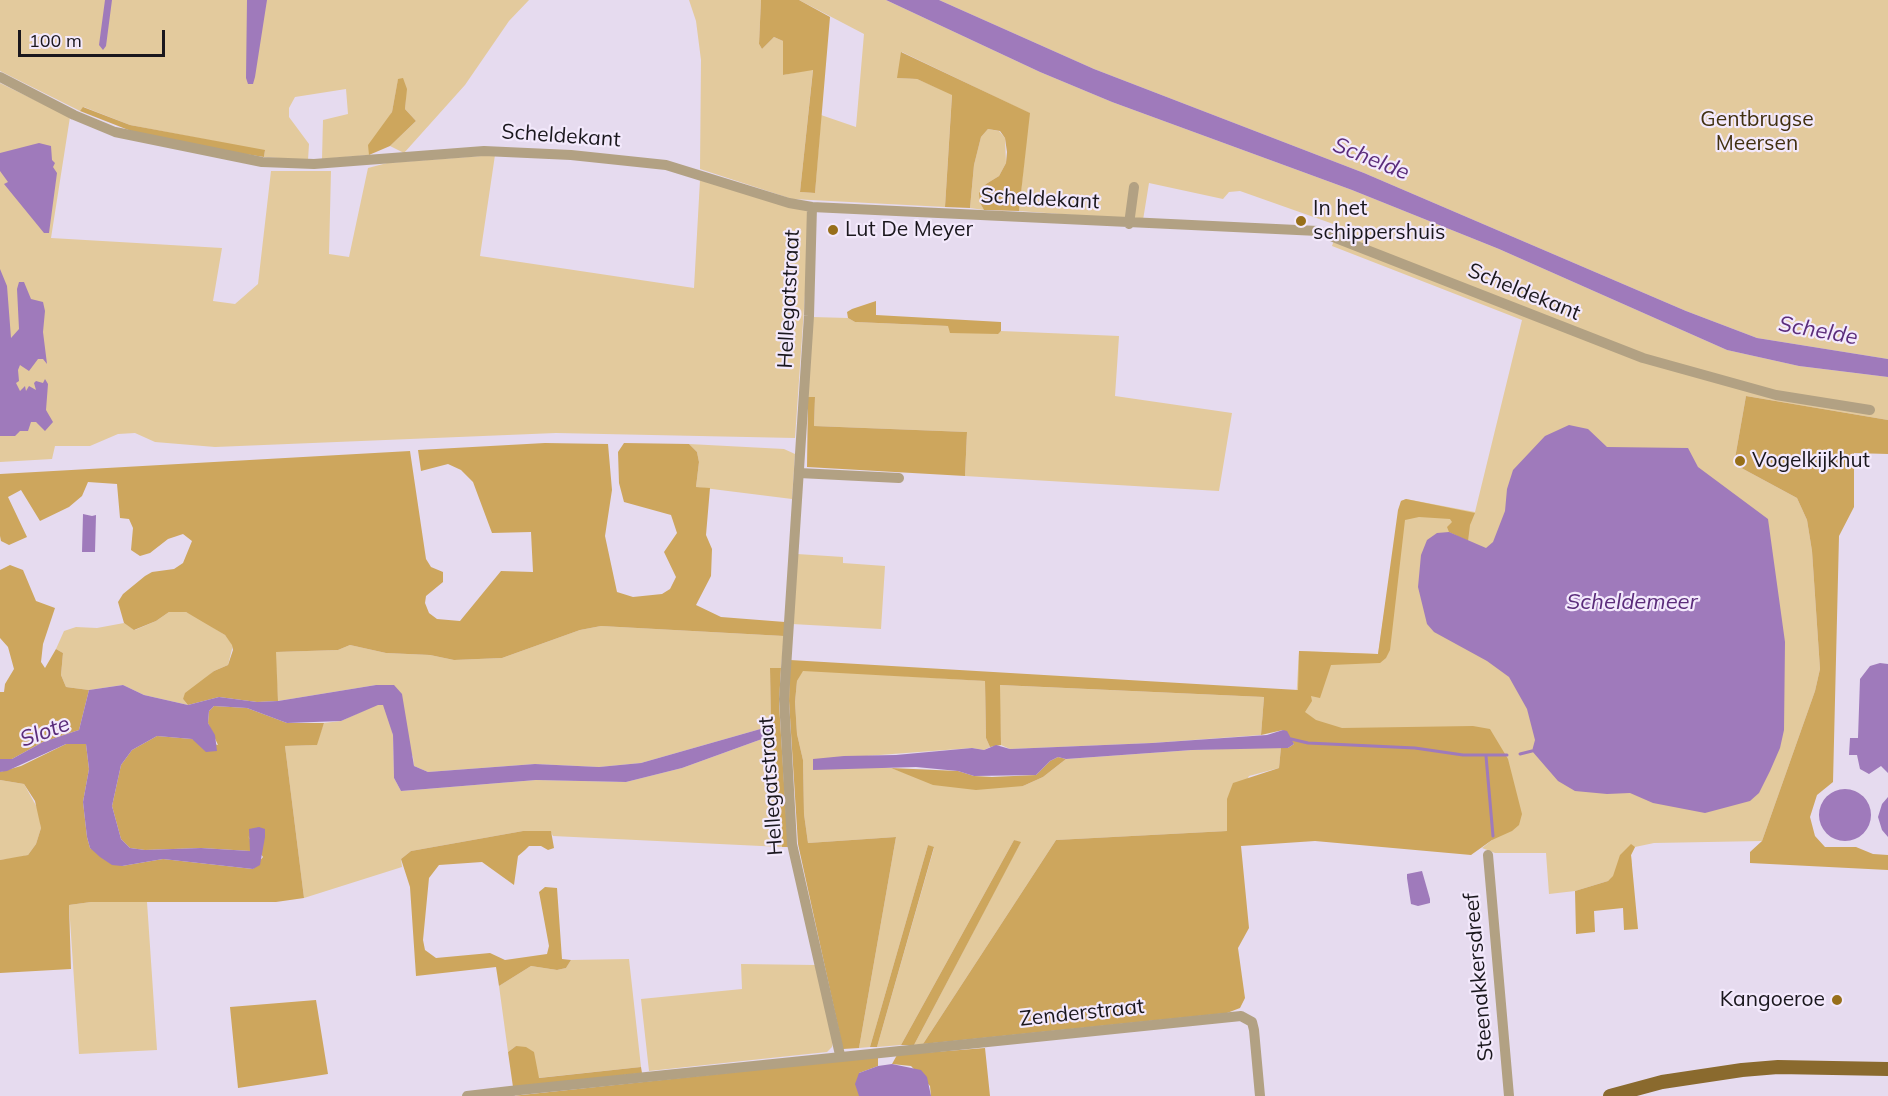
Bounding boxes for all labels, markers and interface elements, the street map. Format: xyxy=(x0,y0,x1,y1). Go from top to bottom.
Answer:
scale bar xyxy=(21,18,168,56)
text: 100 m xyxy=(29,29,82,52)
park label: Gentbrugse Meersen xyxy=(1700,107,1814,157)
street label: Scheldekant xyxy=(501,119,621,153)
water label: Schelde xyxy=(1329,132,1413,186)
street label: Scheldekant xyxy=(980,183,1100,215)
place label: In het schippershuis xyxy=(1313,196,1446,246)
marker: In het schippershuis xyxy=(1294,214,1308,228)
place label: Lut De Meyer xyxy=(845,217,973,243)
marker: Lut De Meyer xyxy=(826,223,840,237)
street label: Hellegatstraat xyxy=(773,229,805,369)
street label: Scheldekant xyxy=(1464,258,1584,326)
water label: Schelde xyxy=(1776,311,1860,351)
place label: Vogelkijkhut xyxy=(1752,448,1870,474)
marker: Vogelkijkhut xyxy=(1733,454,1747,468)
water label: Scheldemeer xyxy=(1566,589,1698,615)
water label: Slote xyxy=(17,711,73,753)
street label: Hellegatstraat xyxy=(754,716,788,856)
street label: Steenakkersdreef xyxy=(1459,892,1499,1062)
place label: Kangoeroe xyxy=(1720,987,1825,1013)
marker: Kangoeroe xyxy=(1830,993,1844,1007)
street label: Zenderstraat xyxy=(1018,994,1146,1032)

